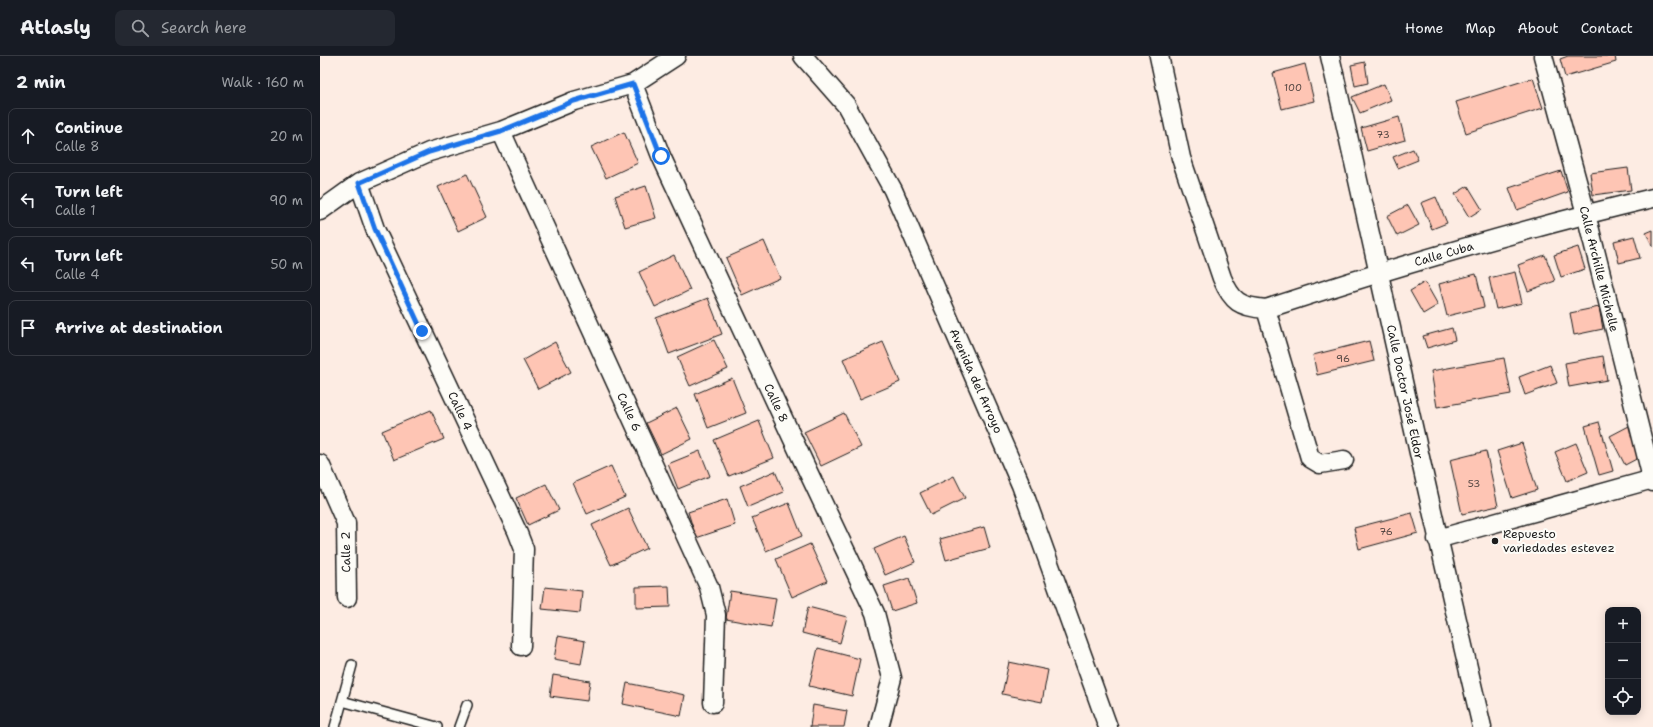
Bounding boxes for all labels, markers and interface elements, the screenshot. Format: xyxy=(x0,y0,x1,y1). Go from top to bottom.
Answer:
search box xyxy=(115,10,395,46)
text: Atlasly xyxy=(20,15,91,40)
icon: search xyxy=(129,17,151,39)
text: Search here xyxy=(161,18,247,38)
text: Home xyxy=(1405,19,1444,37)
text: Map xyxy=(1466,19,1496,37)
text: About xyxy=(1518,19,1559,37)
text: Contact xyxy=(1581,19,1633,37)
text: 2 min xyxy=(16,71,66,93)
text: Walk · 160 m xyxy=(222,74,304,91)
house number: 100 xyxy=(1284,81,1302,94)
text: Continue xyxy=(55,118,123,138)
icon: ahead xyxy=(17,125,39,147)
text: 20 m xyxy=(270,128,303,145)
house number: 73 xyxy=(1376,128,1390,141)
text: Calle 8 xyxy=(55,138,99,155)
route start xyxy=(652,147,670,165)
text: Turn left xyxy=(55,182,123,202)
icon: left xyxy=(17,189,39,211)
text: 90 m xyxy=(269,192,303,209)
text: Calle 1 xyxy=(55,202,96,219)
street label: Calle Archille Michelle xyxy=(1576,204,1622,334)
street label: Calle Cuba xyxy=(1412,238,1476,270)
text: Turn left xyxy=(55,246,123,266)
icon: left xyxy=(17,253,39,275)
text: 50 m xyxy=(270,256,303,273)
text: Calle 4 xyxy=(55,266,99,283)
icon: arrive xyxy=(17,317,39,339)
text: Arrive at destination xyxy=(55,318,223,338)
route end xyxy=(413,322,431,340)
street label: Calle Doctor José Eldor xyxy=(1383,323,1427,461)
street label: Avenida del Arroyo xyxy=(946,326,1006,436)
house number: 96 xyxy=(1336,352,1350,365)
street label: Calle 8 xyxy=(760,381,792,425)
street label: Calle 4 xyxy=(444,389,476,433)
street label: Calle 6 xyxy=(613,390,645,434)
house number: 53 xyxy=(1468,477,1480,490)
house number: 76 xyxy=(1379,525,1393,538)
place label: Repuesto variedades estevez xyxy=(1503,526,1615,556)
street label: Calle 2 xyxy=(338,531,354,573)
marker: Repuesto variedades estevez xyxy=(1490,536,1500,546)
map controls xyxy=(1605,607,1641,715)
button: + xyxy=(1605,607,1641,643)
button: − xyxy=(1605,643,1641,679)
button: locate xyxy=(1605,679,1641,715)

